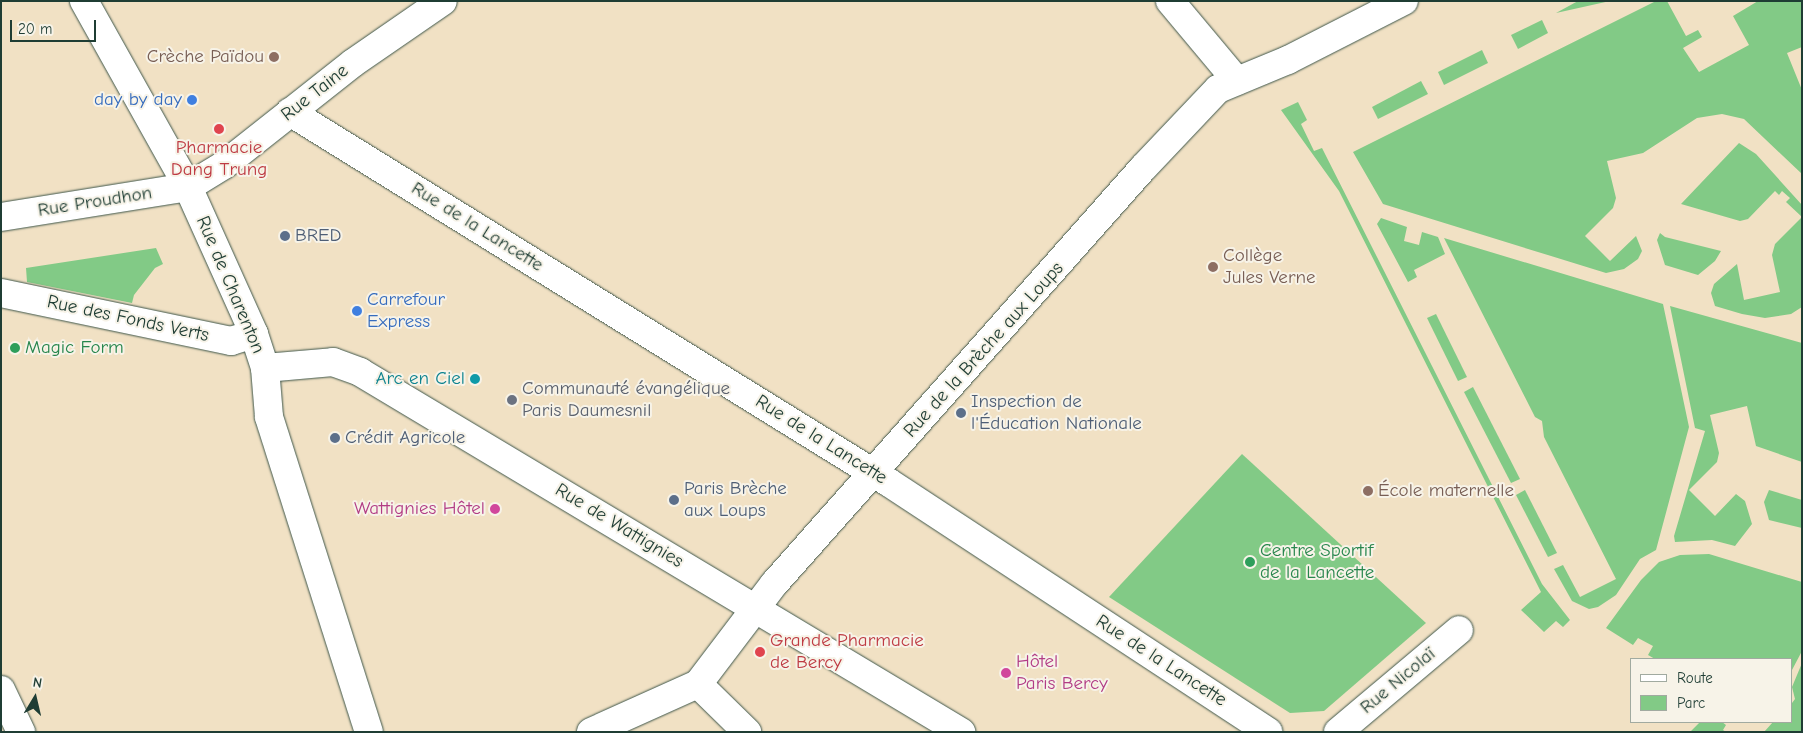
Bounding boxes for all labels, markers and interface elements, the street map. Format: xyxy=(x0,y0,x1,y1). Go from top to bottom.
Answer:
scale bar xyxy=(12,10,99,42)
text: 20 m xyxy=(18,20,52,38)
place label: Crèche Païdou xyxy=(147,46,264,68)
marker: Crèche Païdou xyxy=(268,51,280,63)
street label: Rue Taine xyxy=(277,60,353,126)
place label: day by day xyxy=(94,89,182,111)
marker: day by day xyxy=(186,94,198,106)
marker: Pharmacie Dang Trung xyxy=(213,123,225,135)
place label: Pharmacie Dang Trung xyxy=(171,137,267,181)
street label: Rue de la Lancette xyxy=(407,177,547,277)
street label: Rue Proudhon xyxy=(36,182,154,222)
street label: Rue de Charenton xyxy=(191,213,269,357)
place label: BRED xyxy=(295,225,342,247)
marker: BRED xyxy=(279,230,291,242)
place label: Collège Jules Verne xyxy=(1223,245,1315,289)
street label: Rue de la Brèche aux Loups xyxy=(899,258,1069,442)
marker: Collège Jules Verne xyxy=(1207,261,1219,273)
place label: Carrefour Express xyxy=(367,289,445,333)
street label: Rue des Fonds Verts xyxy=(45,291,211,347)
marker: Carrefour Express xyxy=(351,305,363,317)
place label: Magic Form xyxy=(25,337,124,359)
marker: Magic Form xyxy=(9,342,21,354)
place label: Arc en Ciel xyxy=(375,368,465,390)
marker: Arc en Ciel xyxy=(469,373,481,385)
place label: Communauté évangélique Paris Daumesnil xyxy=(522,378,730,422)
street label: Rue de la Lancette xyxy=(751,390,891,490)
place label: Inspection de l'Éducation Nationale xyxy=(971,391,1142,435)
marker: Communauté évangélique Paris Daumesnil xyxy=(506,394,518,406)
marker: Inspection de l'Éducation Nationale xyxy=(955,407,967,419)
place label: Crédit Agricole xyxy=(345,427,465,449)
marker: Crédit Agricole xyxy=(329,432,341,444)
place label: Paris Brèche aux Loups xyxy=(684,478,787,522)
street label: Rue de Wattignies xyxy=(551,479,687,573)
place label: École maternelle xyxy=(1378,480,1514,502)
marker: École maternelle xyxy=(1362,485,1374,497)
marker: Paris Brèche aux Loups xyxy=(668,494,680,506)
place label: Wattignies Hôtel xyxy=(354,498,485,520)
marker: Wattignies Hôtel xyxy=(489,503,501,515)
place label: Centre Sportif de la Lancette xyxy=(1260,540,1374,584)
marker: Centre Sportif de la Lancette xyxy=(1244,556,1256,568)
street label: Rue de la Lancette xyxy=(1091,610,1231,712)
place label: Grande Pharmacie de Bercy xyxy=(770,630,924,674)
street label: Rue Nicolaï xyxy=(1356,643,1440,719)
marker: Grande Pharmacie de Bercy xyxy=(754,646,766,658)
place label: Hôtel Paris Bercy xyxy=(1016,651,1108,695)
legend xyxy=(1630,658,1793,723)
marker: Hôtel Paris Bercy xyxy=(1000,667,1012,679)
text: Route xyxy=(1677,669,1713,687)
north arrow xyxy=(10,673,60,723)
text: N xyxy=(32,674,43,692)
text: Parc xyxy=(1677,694,1705,712)

